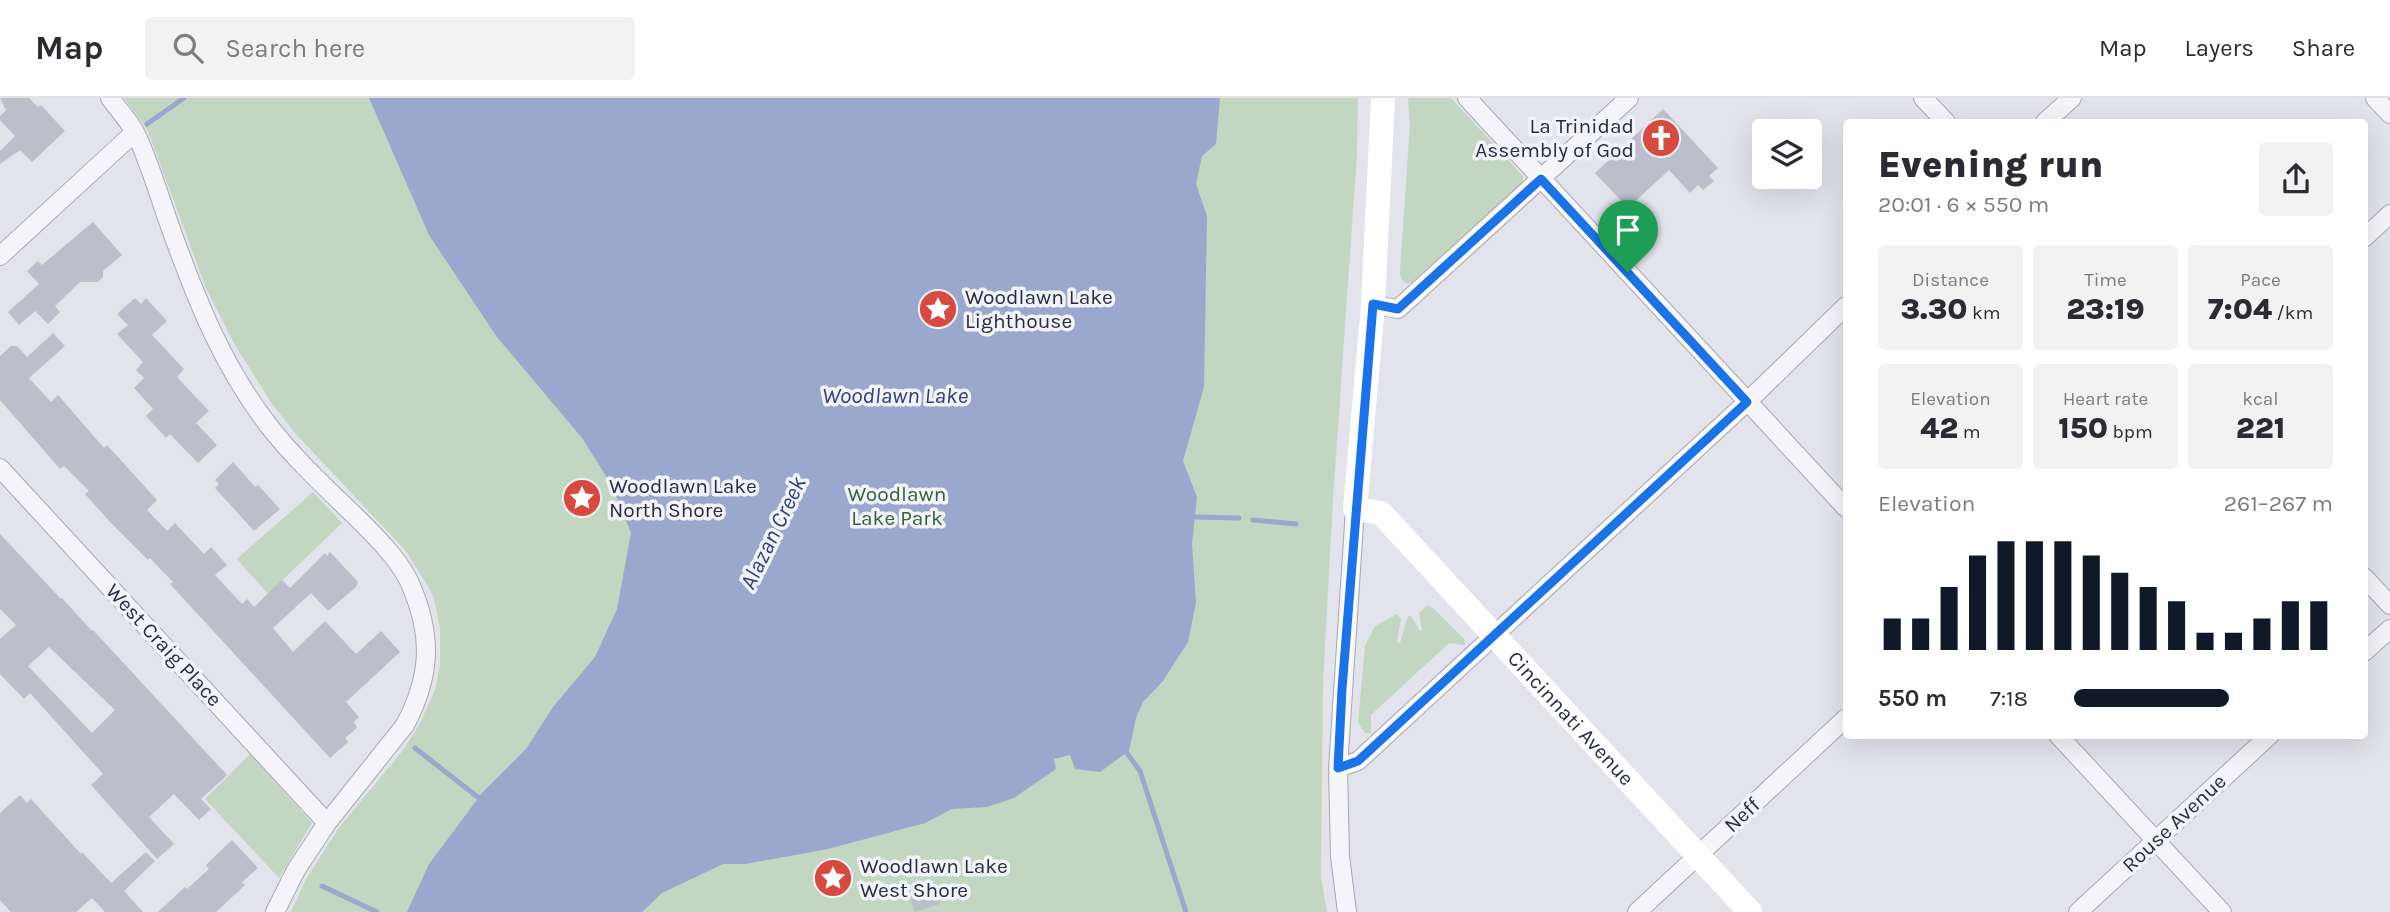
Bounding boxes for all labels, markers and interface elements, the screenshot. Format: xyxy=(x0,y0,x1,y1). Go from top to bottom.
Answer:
search box xyxy=(145,17,635,80)
text: Map xyxy=(35,29,103,67)
icon: search xyxy=(169,29,207,67)
text: Search here xyxy=(225,33,365,64)
text: Map xyxy=(2099,34,2147,62)
text: Layers xyxy=(2185,34,2254,62)
text: Share xyxy=(2292,34,2355,62)
place label: La Trinidad Assembly of God xyxy=(1475,114,1634,162)
church icon: La Trinidad Assembly of God xyxy=(1640,117,1682,159)
map controls xyxy=(1752,119,1822,189)
button: layers xyxy=(1752,119,1822,189)
text: Evening run xyxy=(1878,142,2103,187)
button: share xyxy=(2259,142,2333,216)
text: 20:01 · 6 × 550 m xyxy=(1878,191,2049,218)
pin xyxy=(1598,200,1658,272)
icon: arrive xyxy=(1609,211,1647,249)
text: Distance xyxy=(1912,269,1989,291)
text: Time xyxy=(2084,269,2127,291)
text: Pace xyxy=(2240,269,2281,291)
place label: Woodlawn Lake Lighthouse xyxy=(965,285,1113,333)
place icon: Woodlawn Lake Lighthouse xyxy=(917,288,959,330)
text: 3.30 xyxy=(1900,291,1968,327)
text: 23:19 xyxy=(2066,291,2145,327)
text: 7:04 xyxy=(2208,291,2272,327)
text: km xyxy=(1968,302,2001,324)
text: /km xyxy=(2272,302,2313,324)
water label: Woodlawn Lake xyxy=(822,382,968,409)
text: Elevation xyxy=(1910,388,1991,410)
text: Heart rate xyxy=(2063,388,2148,410)
text: kcal xyxy=(2242,388,2279,410)
text: 42 xyxy=(1920,410,1958,446)
text: 150 xyxy=(2058,410,2108,446)
text: 221 xyxy=(2236,410,2285,446)
text: m xyxy=(1958,421,1981,443)
text: bpm xyxy=(2108,421,2153,443)
water label: Alazan Creek xyxy=(734,472,812,594)
place label: Woodlawn Lake North Shore xyxy=(609,474,757,522)
place icon: Woodlawn Lake North Shore xyxy=(561,477,603,519)
park label: Woodlawn Lake Park xyxy=(848,482,946,530)
text: Elevation xyxy=(1878,490,1975,517)
text: 261–267 m xyxy=(2224,490,2333,517)
street label: West Craig Place xyxy=(101,579,227,711)
street label: Cincinnati Avenue xyxy=(1503,646,1639,790)
text: 550 m xyxy=(1878,685,1947,712)
text: 7:18 xyxy=(1990,685,2028,712)
street label: Rouse Avenue xyxy=(2117,769,2231,877)
street label: Neff xyxy=(1719,792,1765,837)
place label: Woodlawn Lake West Shore xyxy=(860,854,1008,902)
place icon: Woodlawn Lake West Shore xyxy=(812,857,854,899)

